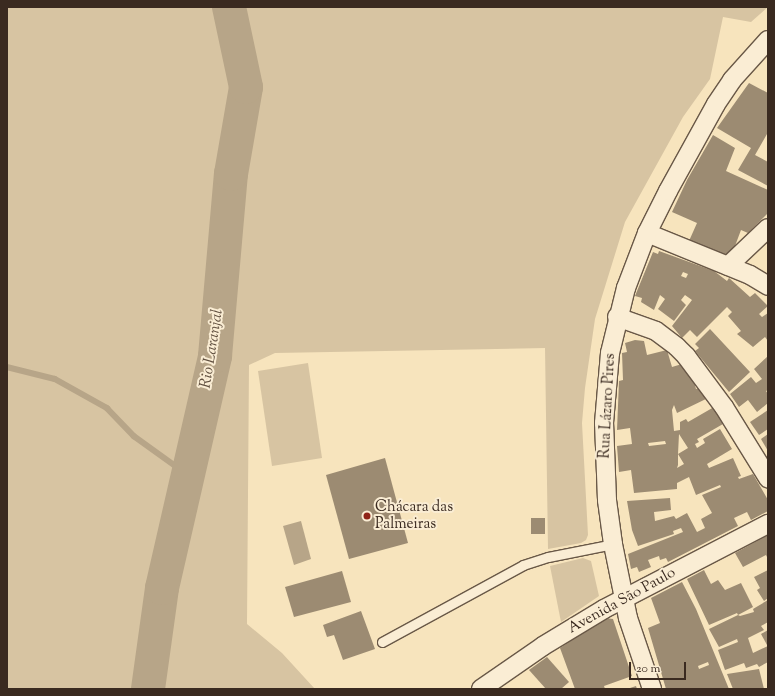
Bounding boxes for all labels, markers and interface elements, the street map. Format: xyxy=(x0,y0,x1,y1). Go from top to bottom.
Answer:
water label: Rio Laranjal xyxy=(197,308,229,390)
street label: Rua Lázaro Pires xyxy=(596,353,620,459)
place label: Chácara das Palmeiras xyxy=(375,498,453,533)
marker: Chácara das Palmeiras xyxy=(362,511,372,521)
street label: Avenida São Paulo xyxy=(565,564,679,638)
scale bar xyxy=(631,654,688,680)
text: 20 m xyxy=(636,660,660,678)

